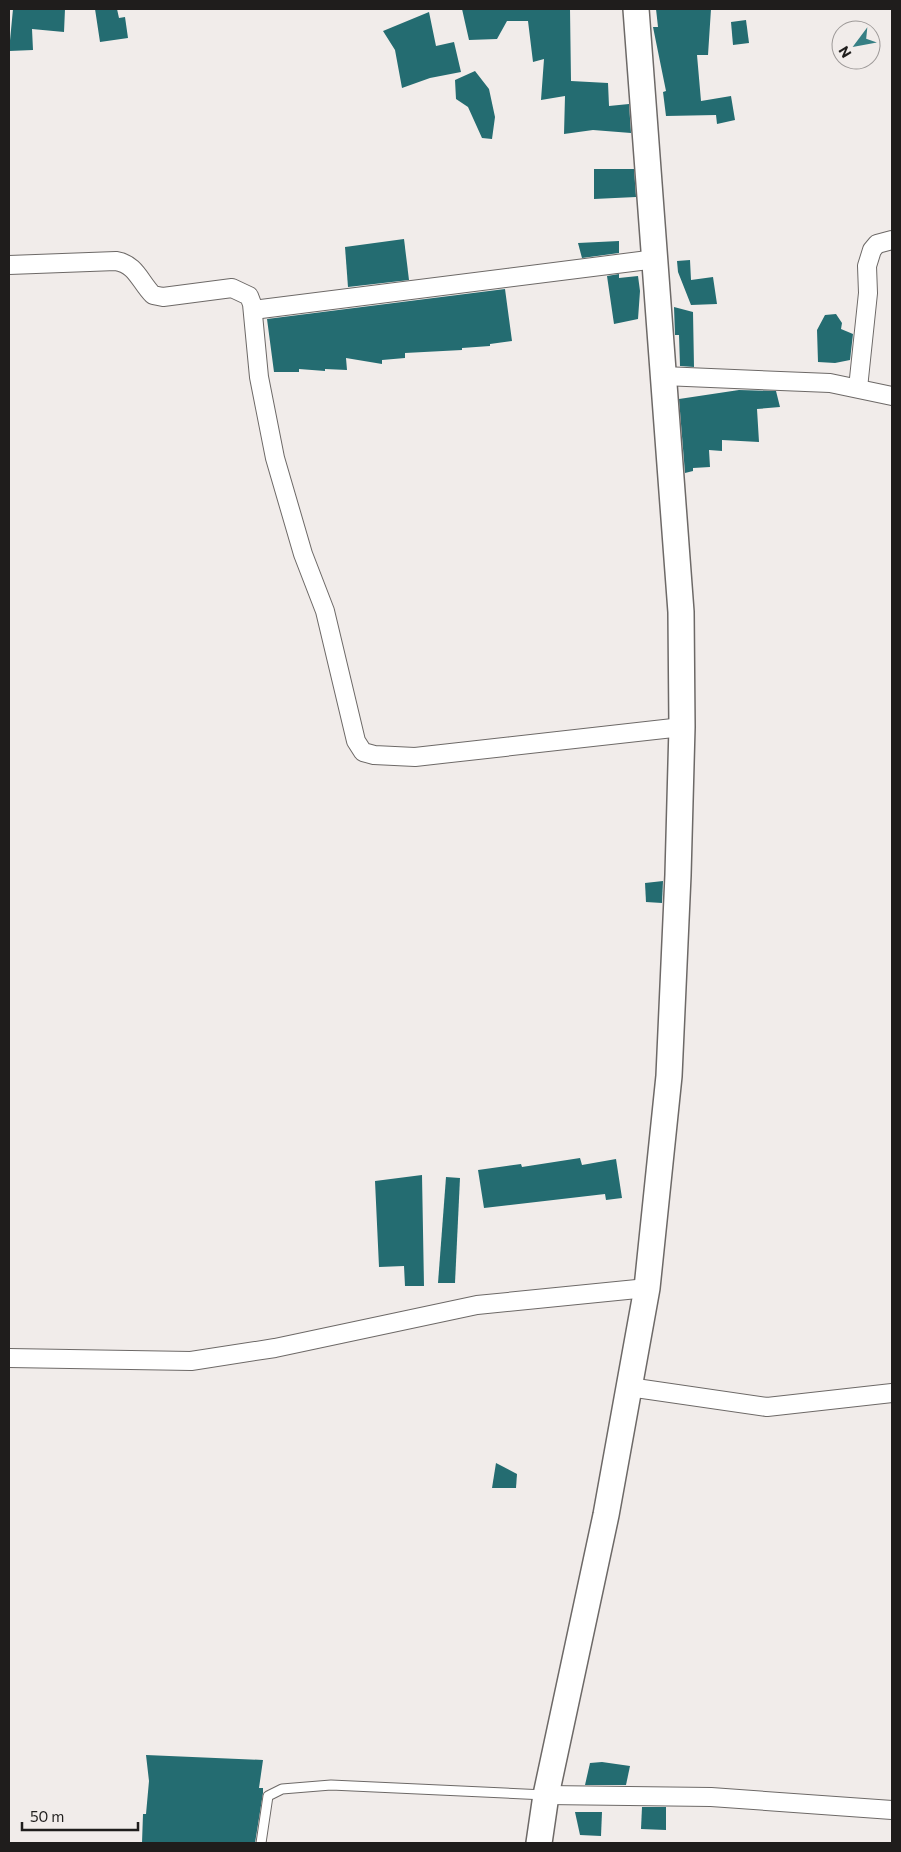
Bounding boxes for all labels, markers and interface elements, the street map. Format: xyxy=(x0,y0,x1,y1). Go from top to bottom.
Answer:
north arrow xyxy=(831,20,881,70)
text: N xyxy=(835,43,855,61)
scale bar xyxy=(22,1800,139,1832)
text: 50 m xyxy=(30,1807,64,1825)

